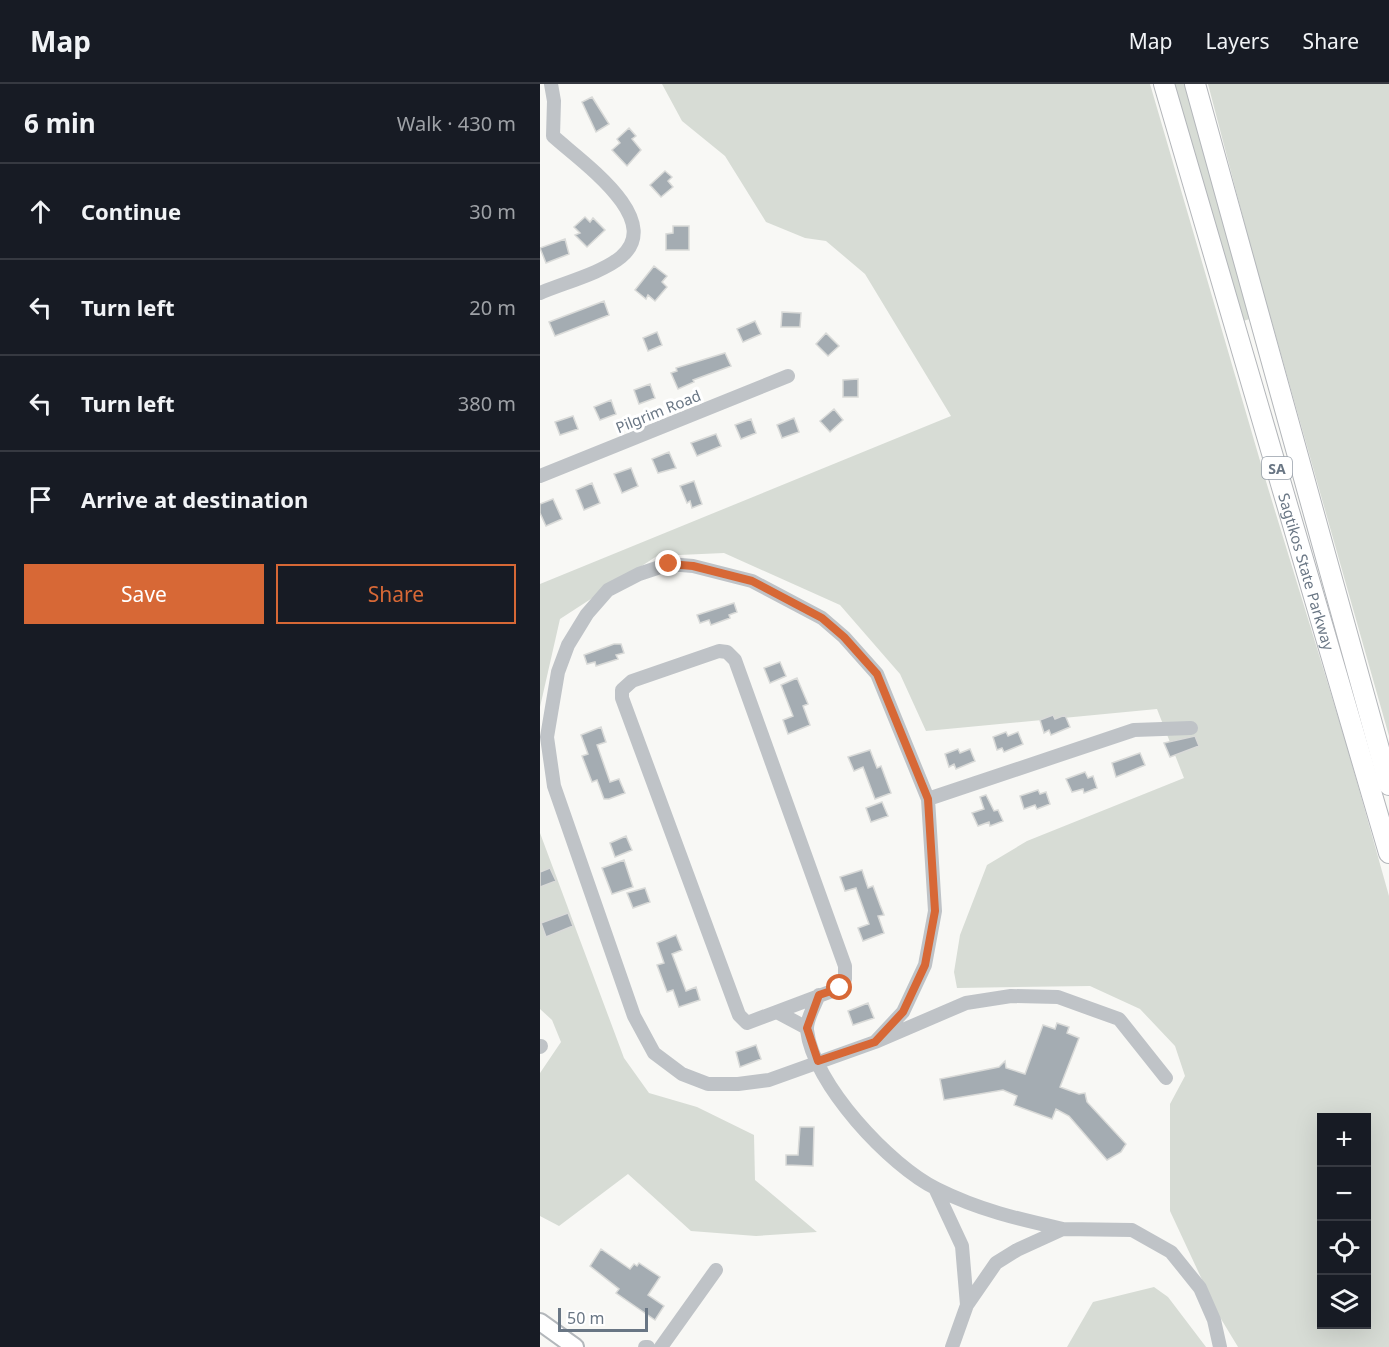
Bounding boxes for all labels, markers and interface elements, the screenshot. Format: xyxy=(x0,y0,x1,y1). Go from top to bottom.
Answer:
text: Map xyxy=(30,22,91,60)
text: Map xyxy=(1129,27,1173,55)
text: Layers xyxy=(1206,27,1270,55)
text: Share xyxy=(1303,27,1359,55)
text: 6 min xyxy=(24,105,96,141)
text: Walk · 430 m xyxy=(397,110,516,137)
icon: ahead xyxy=(24,195,57,228)
text: Continue xyxy=(81,196,181,226)
text: 30 m xyxy=(469,198,516,225)
icon: left xyxy=(24,291,57,324)
text: Turn left xyxy=(81,292,175,322)
text: 20 m xyxy=(469,294,516,321)
street label: Pilgrim Road xyxy=(612,385,704,437)
icon: left xyxy=(24,387,57,420)
text: Turn left xyxy=(81,388,175,418)
text: 380 m xyxy=(458,390,516,417)
road number: SA xyxy=(1262,457,1292,479)
icon: arrive xyxy=(24,483,57,516)
text: Arrive at destination xyxy=(81,484,308,514)
street label: Sagtikos State Parkway xyxy=(1274,491,1339,653)
route end xyxy=(655,550,681,576)
button: Save xyxy=(24,564,264,624)
button: Share xyxy=(276,564,516,624)
route start xyxy=(826,974,852,1000)
map controls xyxy=(1317,1113,1371,1329)
button: + xyxy=(1317,1113,1371,1167)
button: − xyxy=(1317,1167,1371,1221)
button: locate xyxy=(1317,1221,1371,1275)
button: layers xyxy=(1317,1275,1371,1329)
scale bar xyxy=(558,1305,648,1332)
text: 50 m xyxy=(567,1307,604,1329)

